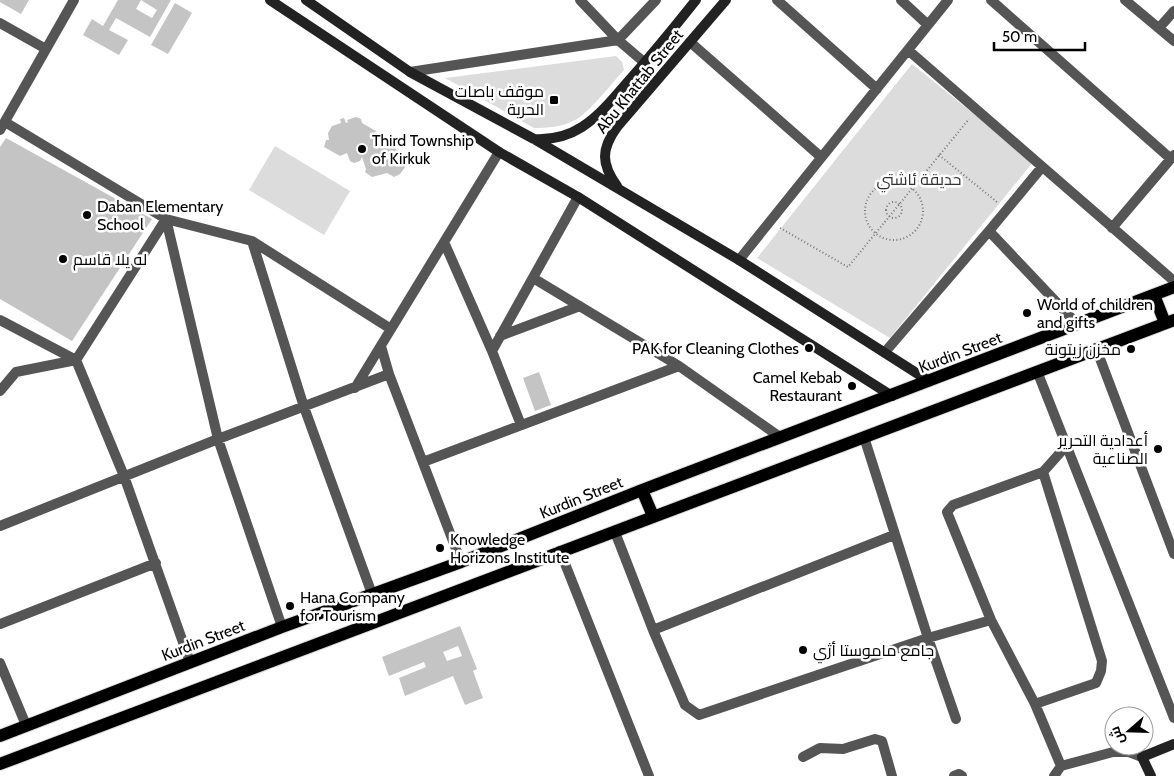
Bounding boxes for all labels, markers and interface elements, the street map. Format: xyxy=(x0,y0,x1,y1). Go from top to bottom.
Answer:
scale bar xyxy=(994,20,1085,52)
street label: Abu Khattab Street xyxy=(592,25,687,137)
text: 50 m xyxy=(1002,28,1037,46)
place label: موقف باصات الحریة xyxy=(455,82,544,119)
marker: موقف باصات الحریة xyxy=(548,94,560,106)
place label: Third Township of Kirkuk xyxy=(372,131,474,168)
marker: Third Township of Kirkuk xyxy=(356,143,368,155)
park label: حديقة ئاشتي xyxy=(877,170,961,193)
place label: Daban Elementary School xyxy=(97,197,223,234)
marker: Daban Elementary School xyxy=(81,209,93,221)
place label: له يلا قاسم xyxy=(73,250,147,271)
marker: له يلا قاسم xyxy=(57,253,69,265)
place label: World of children and gifts xyxy=(1037,295,1153,332)
marker: World of children and gifts xyxy=(1021,307,1033,319)
street label: Kurdin Street xyxy=(916,328,1005,377)
place label: PAK for Cleaning Clothes xyxy=(632,339,799,358)
place label: مخزن زيتونة xyxy=(1045,340,1121,360)
marker: PAK for Cleaning Clothes xyxy=(803,342,815,354)
marker: مخزن زيتونة xyxy=(1125,343,1137,355)
place label: Camel Kebab Restaurant xyxy=(753,368,843,405)
marker: Camel Kebab Restaurant xyxy=(846,380,858,392)
place label: أعدادية التحرير الصناعية xyxy=(1057,431,1148,468)
marker: أعدادية التحرير الصناعية xyxy=(1152,443,1164,455)
street label: Kurdin Street xyxy=(537,472,626,523)
place label: Knowledge Horizons Institute xyxy=(450,530,569,567)
marker: Knowledge Horizons Institute xyxy=(434,542,446,554)
place label: Hana Company for Tourism xyxy=(300,588,405,625)
marker: Hana Company for Tourism xyxy=(284,600,296,612)
street label: Kurdin Street xyxy=(159,616,248,665)
place label: جامع ماموستا أژي xyxy=(813,641,934,664)
marker: جامع ماموستا أژي xyxy=(797,644,809,656)
north arrow xyxy=(1104,706,1154,756)
text: ش xyxy=(1105,724,1128,747)

